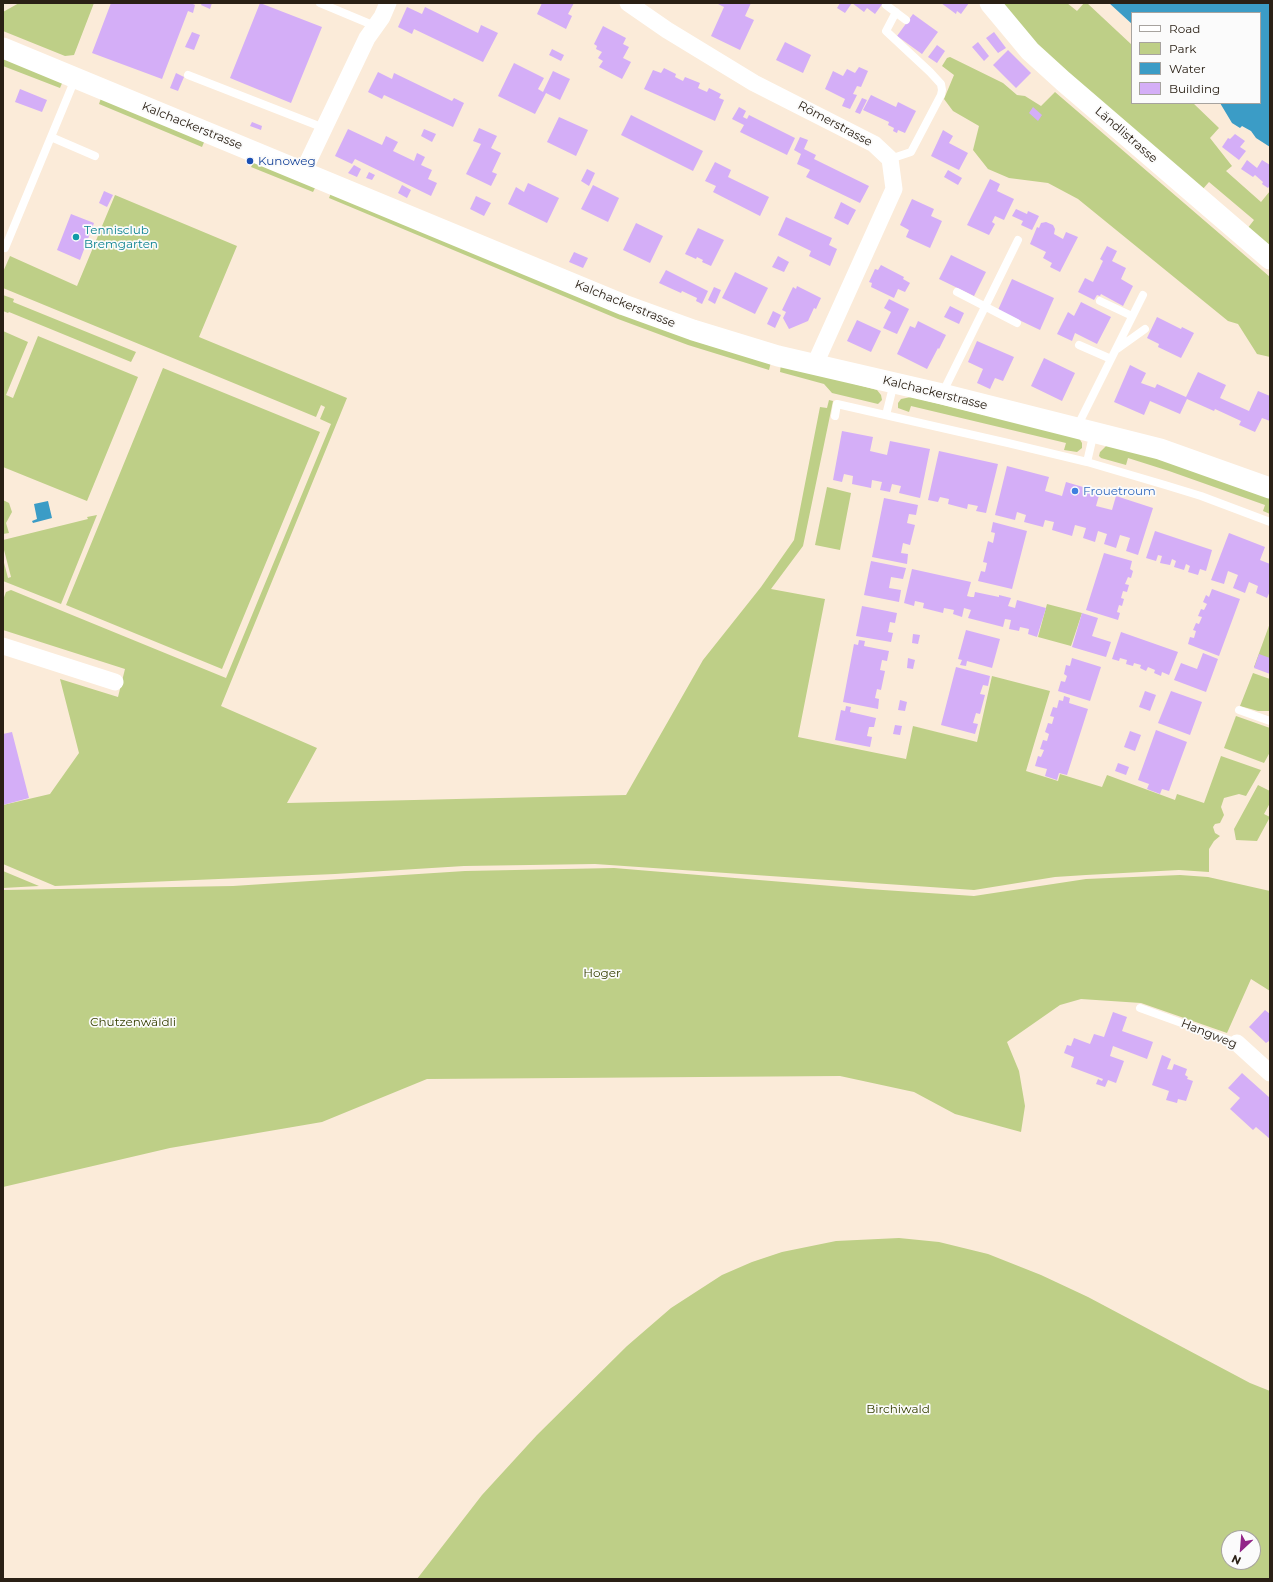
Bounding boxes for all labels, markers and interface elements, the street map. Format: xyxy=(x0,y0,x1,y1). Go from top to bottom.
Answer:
legend xyxy=(1131,12,1261,104)
text: Road xyxy=(1169,21,1200,36)
text: Park xyxy=(1169,41,1196,56)
text: Water xyxy=(1169,61,1205,76)
text: Building xyxy=(1169,81,1220,96)
street label: Römerstrasse xyxy=(795,98,875,150)
street label: Kalchackerstrasse xyxy=(140,99,244,153)
street label: Ländlistrasse xyxy=(1092,104,1160,166)
place label: Kunoweg xyxy=(258,154,316,168)
marker: Kunoweg xyxy=(245,156,255,166)
place label: Tennisclub Bremgarten xyxy=(84,223,158,251)
marker: Tennisclub Bremgarten xyxy=(71,232,81,242)
street label: Kalchackerstrasse xyxy=(573,277,677,331)
street label: Kalchackerstrasse xyxy=(881,373,989,413)
place label: Frouetroum xyxy=(1083,484,1156,498)
marker: Frouetroum xyxy=(1070,486,1080,496)
park label: Hoger xyxy=(583,966,621,980)
park label: Chutzenwäldli xyxy=(90,1015,176,1029)
street label: Hangweg xyxy=(1179,1016,1239,1052)
park label: Birchiwald xyxy=(866,1402,930,1416)
north arrow xyxy=(1221,1530,1261,1570)
text: N xyxy=(1229,1552,1243,1568)

